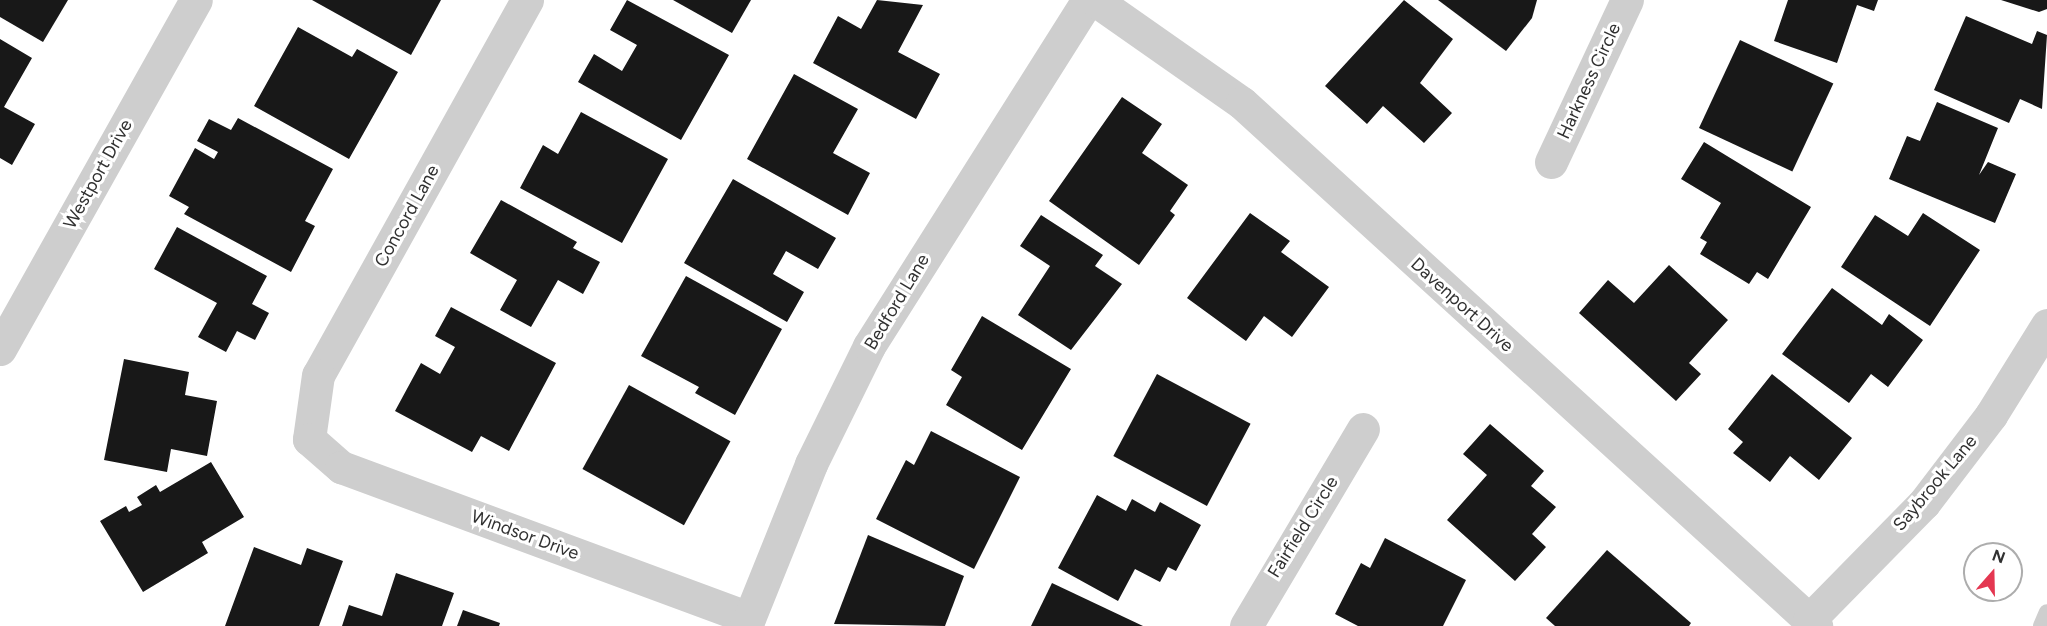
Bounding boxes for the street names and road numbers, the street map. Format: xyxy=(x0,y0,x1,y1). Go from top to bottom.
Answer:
street label: Harkness Circle xyxy=(1553,20,1625,142)
street label: Westport Drive xyxy=(59,116,137,232)
street label: Concord Lane xyxy=(370,161,444,271)
street label: Bedford Lane xyxy=(860,250,934,354)
street label: Davenport Drive xyxy=(1406,253,1518,357)
street label: Saybrook Lane xyxy=(1889,431,1981,535)
street label: Fairfield Circle xyxy=(1263,472,1343,582)
street label: Windsor Drive xyxy=(468,506,582,564)

